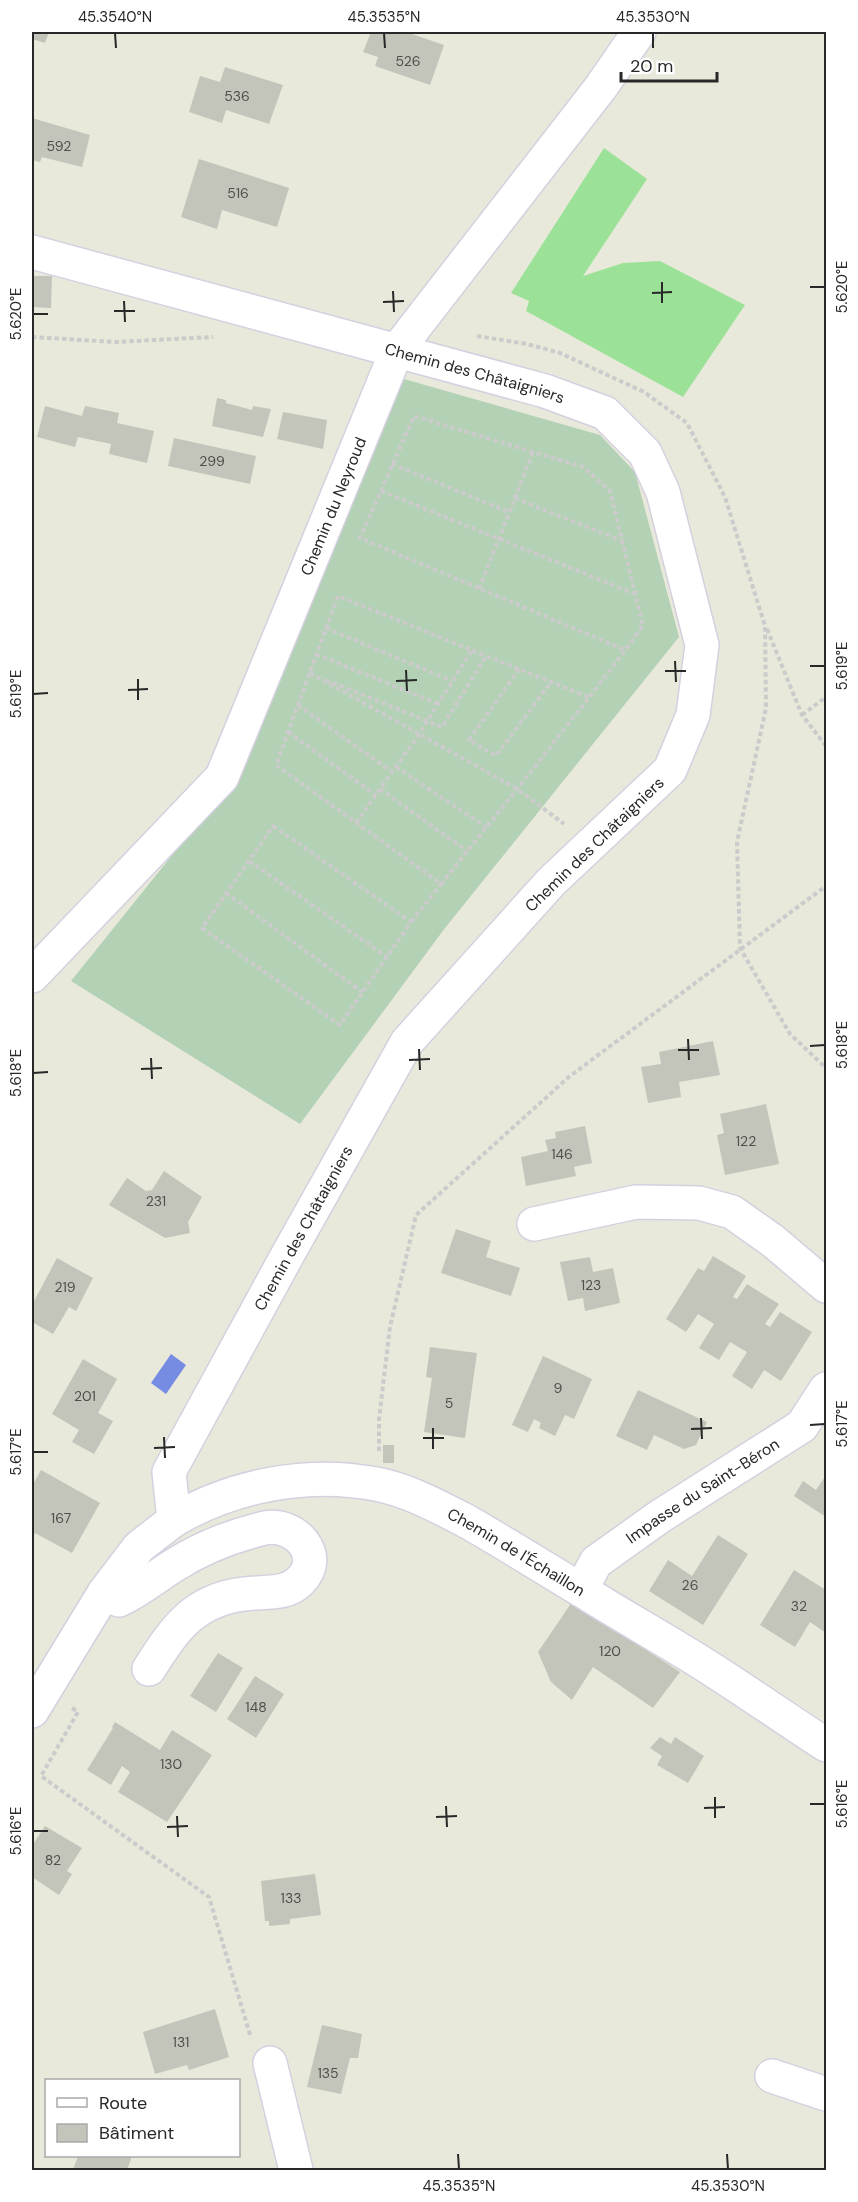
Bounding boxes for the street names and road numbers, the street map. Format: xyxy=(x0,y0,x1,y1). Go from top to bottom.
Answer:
street label: Chemin des Châtaigniers xyxy=(382,338,568,408)
street label: Chemin du Neyroud xyxy=(296,434,371,579)
street label: Chemin des Châtaigniers xyxy=(520,772,668,916)
street label: Chemin des Châtaigniers xyxy=(249,1142,358,1315)
street label: Impasse du Saint-Béron xyxy=(622,1433,783,1548)
street label: Chemin de l'Échaillon xyxy=(444,1503,589,1601)

